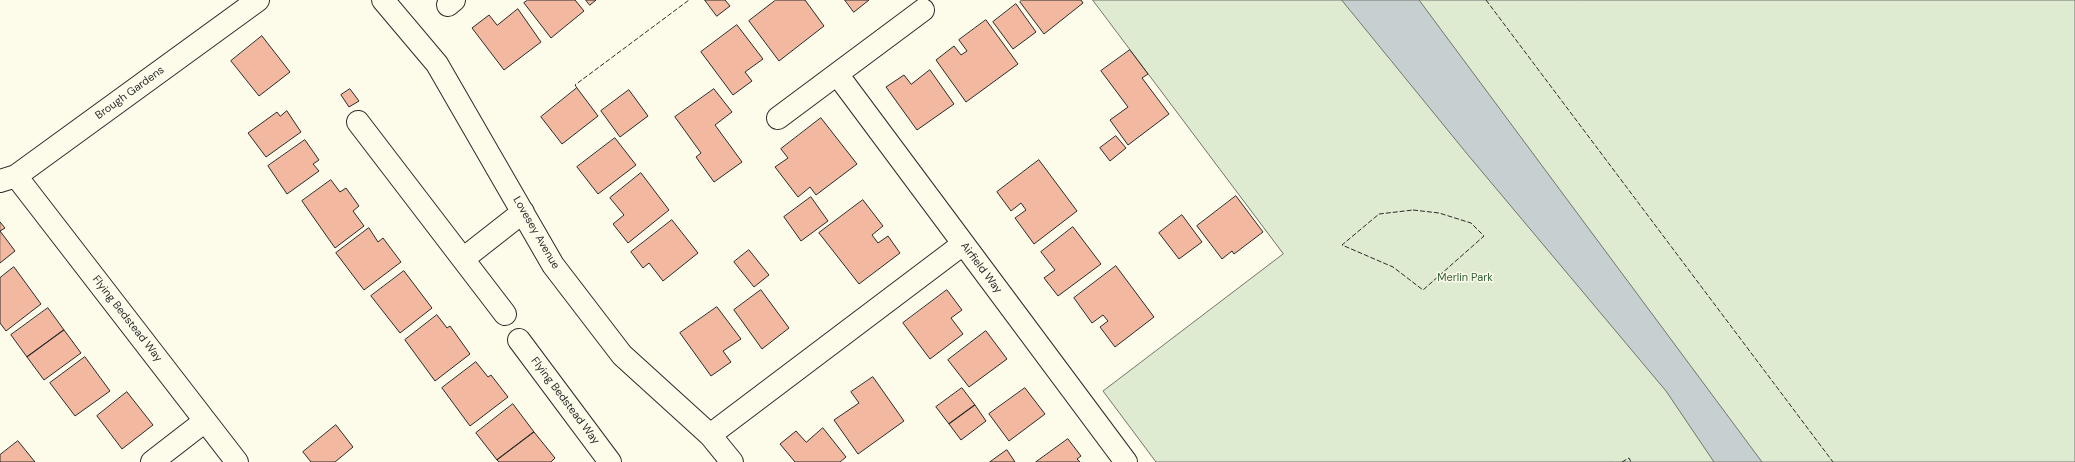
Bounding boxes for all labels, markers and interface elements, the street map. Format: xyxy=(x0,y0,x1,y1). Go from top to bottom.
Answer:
street label: Brough Gardens xyxy=(93,64,167,122)
street label: Lovesey Avenue xyxy=(510,194,562,272)
street label: Airfield Way xyxy=(957,240,1005,296)
park label: Merlin Park xyxy=(1437,271,1493,285)
street label: Flying Bedstead Way xyxy=(89,273,165,365)
street label: Flying Bedstead Way xyxy=(528,355,602,447)

